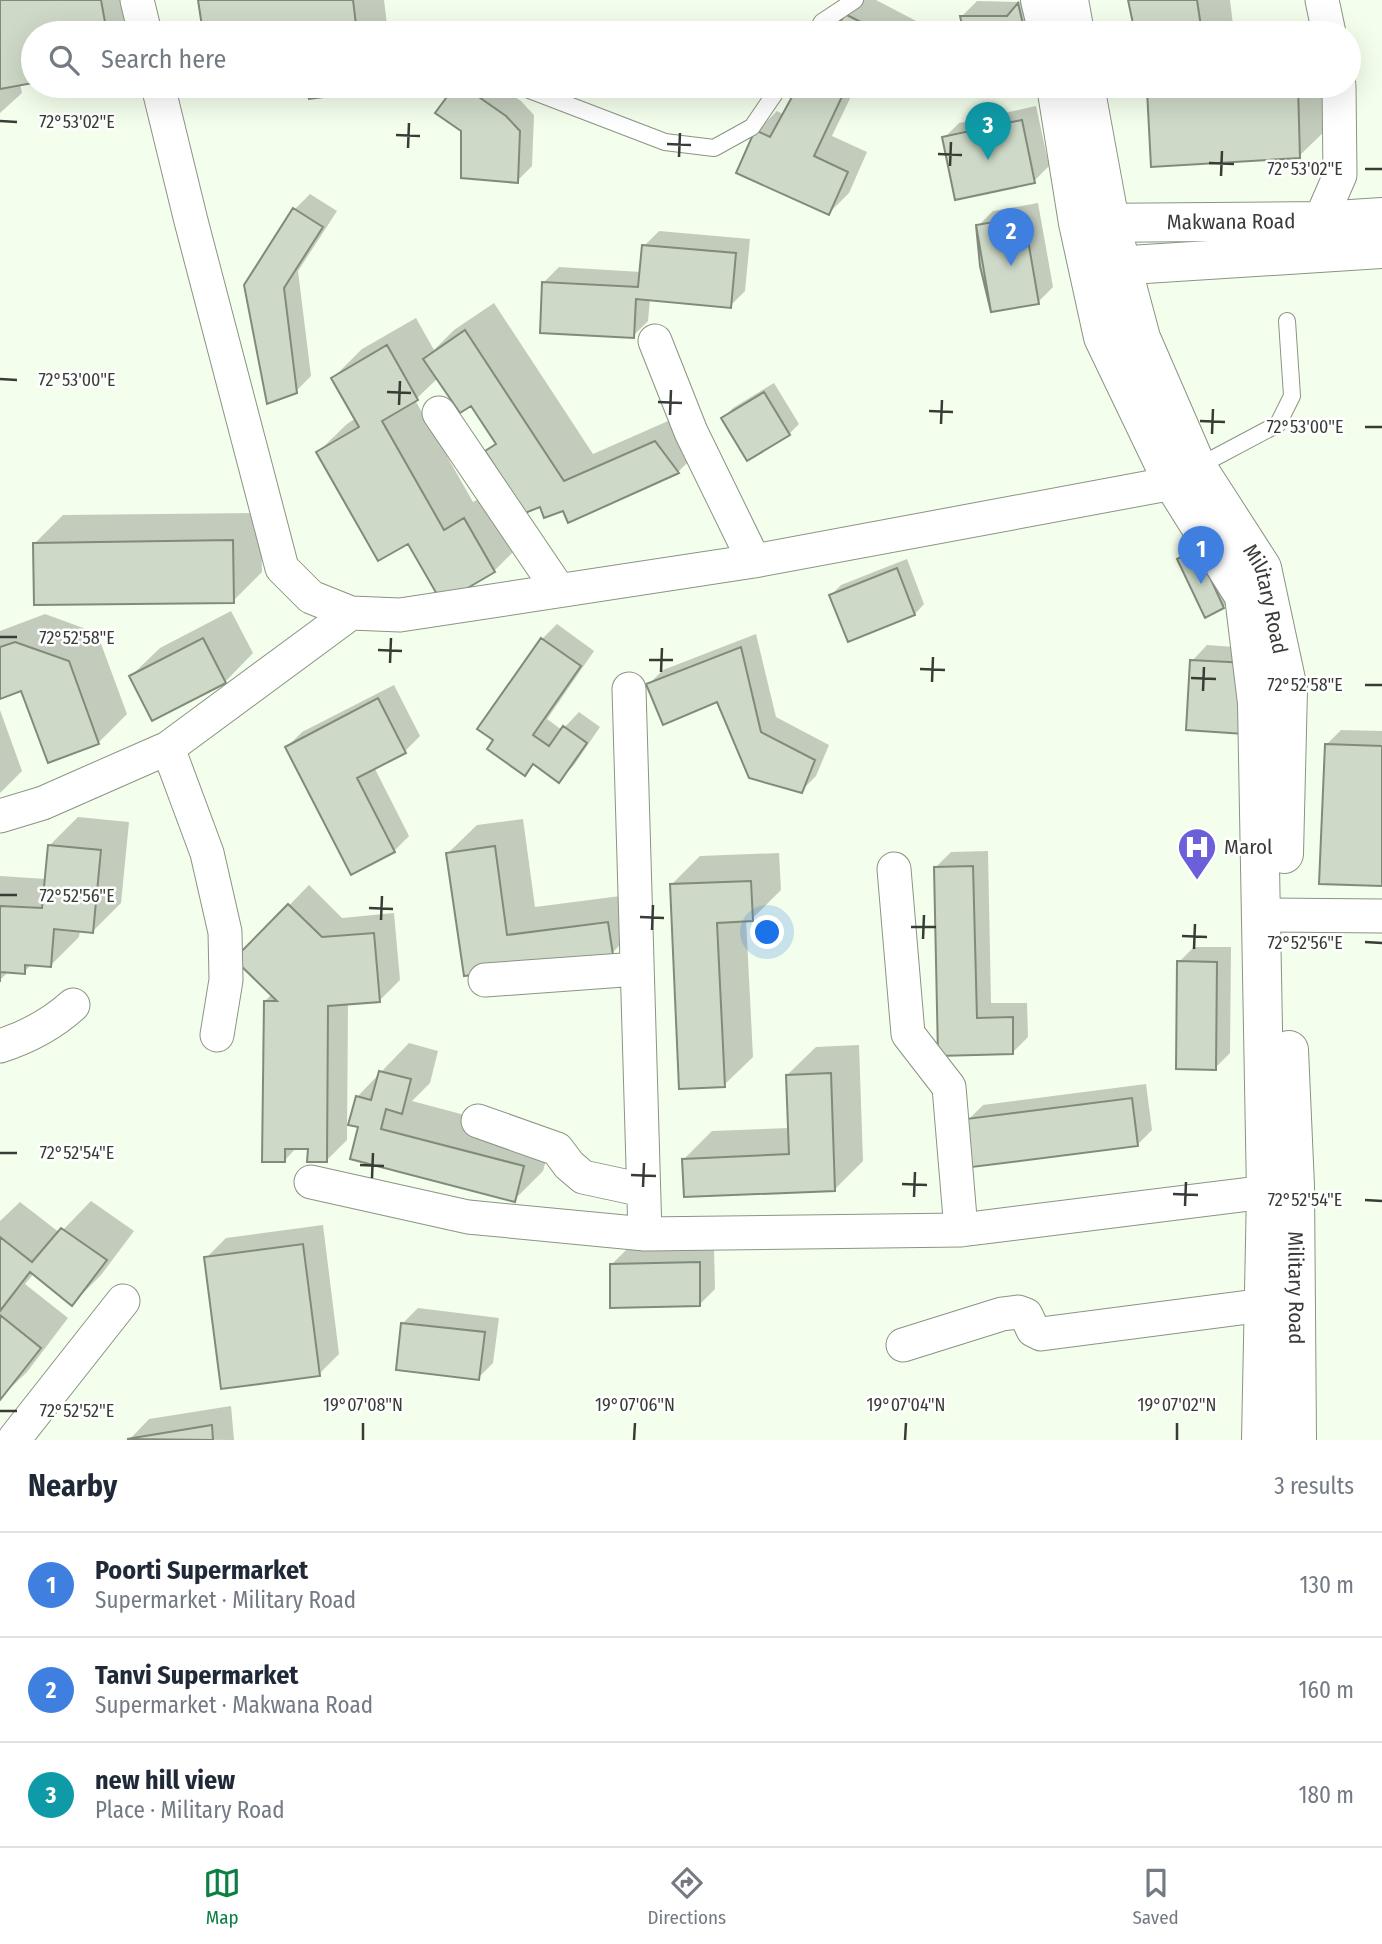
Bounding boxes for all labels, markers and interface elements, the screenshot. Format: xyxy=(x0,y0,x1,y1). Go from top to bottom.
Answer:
search box xyxy=(21,21,1361,98)
icon: search xyxy=(45,41,83,79)
text: Search here xyxy=(101,44,226,75)
pin: 3 xyxy=(965,102,1011,160)
text: 72°53'02"E xyxy=(39,111,115,133)
text: 72°53'02"E xyxy=(1267,158,1343,180)
pin: 2 xyxy=(988,208,1034,266)
street label: Makwana Road xyxy=(1167,208,1295,235)
text: 72°53'00"E xyxy=(38,369,116,391)
text: 72°53'00"E xyxy=(1266,416,1344,438)
pin: 1 xyxy=(1178,526,1224,584)
street label: Military Road xyxy=(1237,539,1293,656)
text: 72°52'58"E xyxy=(39,627,115,649)
text: 72°52'58"E xyxy=(1267,674,1343,696)
hospital icon: Marol xyxy=(1176,826,1218,881)
place label: Marol xyxy=(1224,834,1273,860)
text: 72°52'56"E xyxy=(39,885,115,907)
your location xyxy=(750,915,784,949)
text: 72°52'56"E xyxy=(1267,932,1343,954)
text: 72°52'54"E xyxy=(40,1142,114,1164)
text: 72°52'54"E xyxy=(1268,1189,1342,1211)
street label: Military Road xyxy=(1282,1231,1309,1345)
text: 19°07'08"N xyxy=(323,1394,403,1416)
text: 19°07'06"N xyxy=(595,1394,675,1416)
text: 19°07'04"N xyxy=(866,1394,946,1416)
text: 19°07'02"N xyxy=(1137,1394,1217,1416)
text: 72°52'52"E xyxy=(40,1400,114,1422)
text: Nearby xyxy=(28,1468,117,1504)
text: 3 results xyxy=(1274,1472,1354,1500)
text: Poorti Supermarket xyxy=(95,1555,308,1586)
text: 1 xyxy=(46,1571,56,1599)
text: 130 m xyxy=(1300,1571,1354,1599)
text: Supermarket · Military Road xyxy=(95,1586,356,1614)
text: Tanvi Supermarket xyxy=(95,1660,299,1691)
text: 2 xyxy=(46,1676,56,1704)
text: 160 m xyxy=(1299,1676,1354,1704)
text: Supermarket · Makwana Road xyxy=(95,1691,373,1719)
text: new hill view xyxy=(95,1765,235,1796)
text: 3 xyxy=(46,1781,56,1809)
text: 180 m xyxy=(1298,1781,1354,1809)
text: Place · Military Road xyxy=(95,1796,285,1824)
tab: Map xyxy=(203,1864,241,1929)
tab: Directions xyxy=(647,1864,726,1929)
tab: Saved xyxy=(1132,1864,1179,1929)

